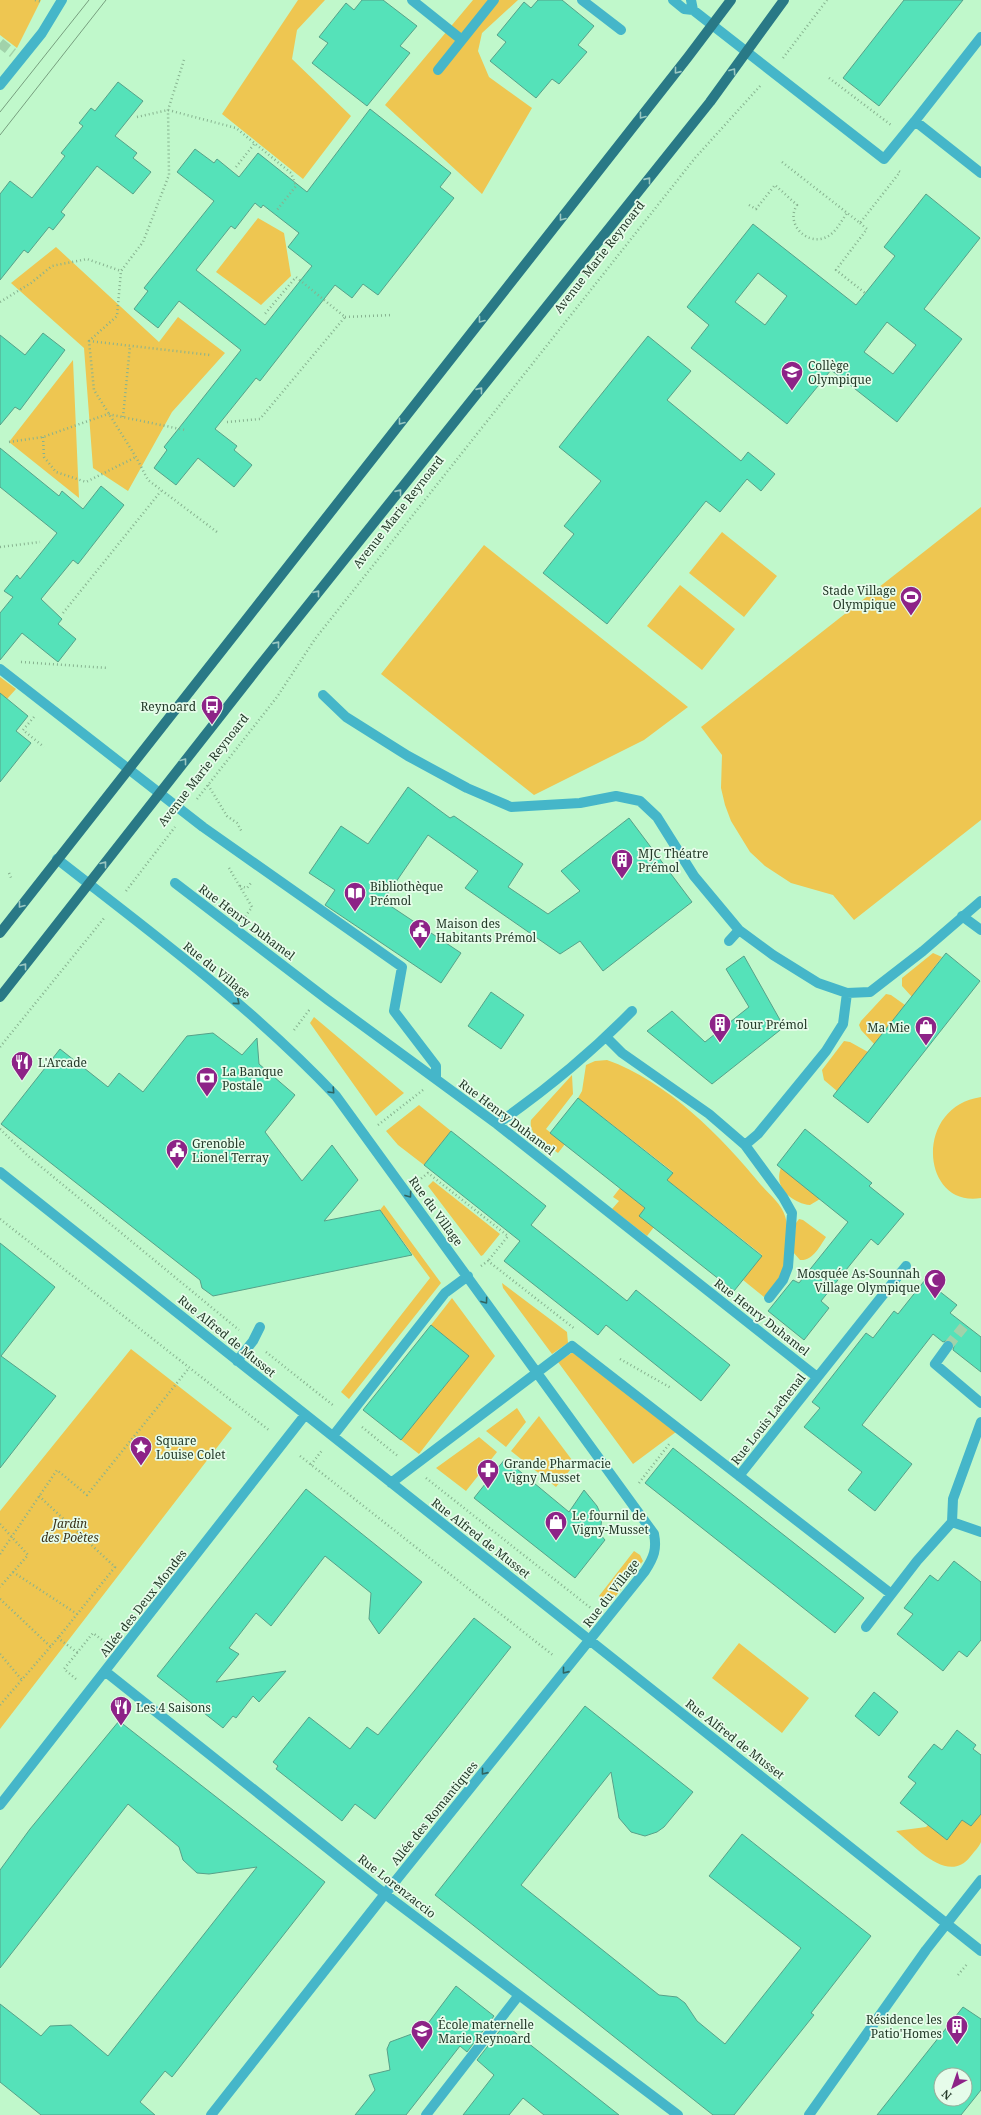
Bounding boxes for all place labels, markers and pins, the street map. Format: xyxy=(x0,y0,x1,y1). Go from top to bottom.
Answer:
place label: Collège Olympique xyxy=(808,357,871,388)
school or university icon: Collège Olympique xyxy=(779,359,805,392)
place label: Stade Village Olympique xyxy=(823,582,896,613)
sports icon: Stade Village Olympique xyxy=(898,584,924,617)
bus stop icon: Reynoard xyxy=(199,693,225,726)
place label: Reynoard xyxy=(140,698,197,715)
place label: MJC Théatre Prémol xyxy=(638,845,708,876)
building icon: MJC Théatre Prémol xyxy=(609,847,635,880)
place label: Bibliothèque Prémol xyxy=(370,878,443,909)
library icon: Bibliothèque Prémol xyxy=(342,880,368,913)
place label: Maison des Habitants Prémol xyxy=(436,915,537,946)
public building icon: Maison des Habitants Prémol xyxy=(407,917,433,950)
building icon: Tour Prémol xyxy=(707,1011,733,1044)
shop icon: Ma Mie xyxy=(913,1014,939,1047)
place label: Tour Prémol xyxy=(736,1016,808,1033)
place label: Ma Mie xyxy=(867,1019,910,1036)
restaurant icon: L'Arcade xyxy=(9,1049,35,1082)
place label: L'Arcade xyxy=(38,1054,87,1071)
place label: La Banque Postale xyxy=(222,1063,283,1094)
bank icon: La Banque Postale xyxy=(194,1065,220,1098)
place label: Grenoble Lionel Terray xyxy=(192,1135,269,1166)
public building icon: Grenoble Lionel Terray xyxy=(164,1137,190,1170)
place label: Mosquée As-Sounnah Village Olympique xyxy=(797,1265,920,1296)
mosque icon: Mosquée As-Sounnah Village Olympique xyxy=(922,1267,948,1300)
place label: Square Louise Colet xyxy=(156,1432,225,1463)
place icon: Square Louise Colet xyxy=(128,1434,154,1467)
place label: Grande Pharmacie Vigny Musset xyxy=(504,1455,611,1486)
pharmacy icon: Grande Pharmacie Vigny Musset xyxy=(475,1457,501,1490)
place label: Le fournil de Vigny-Musset xyxy=(572,1507,649,1538)
shop icon: Le fournil de Vigny-Musset xyxy=(543,1509,569,1542)
restaurant icon: Les 4 Saisons xyxy=(108,1694,134,1727)
place label: Les 4 Saisons xyxy=(136,1699,211,1716)
place label: Résidence les Patio'Homes xyxy=(866,2011,942,2042)
building icon: Résidence les Patio'Homes xyxy=(944,2013,970,2046)
place label: École maternelle Marie Reynoard xyxy=(438,2016,534,2047)
school or university icon: École maternelle Marie Reynoard xyxy=(409,2018,435,2051)

